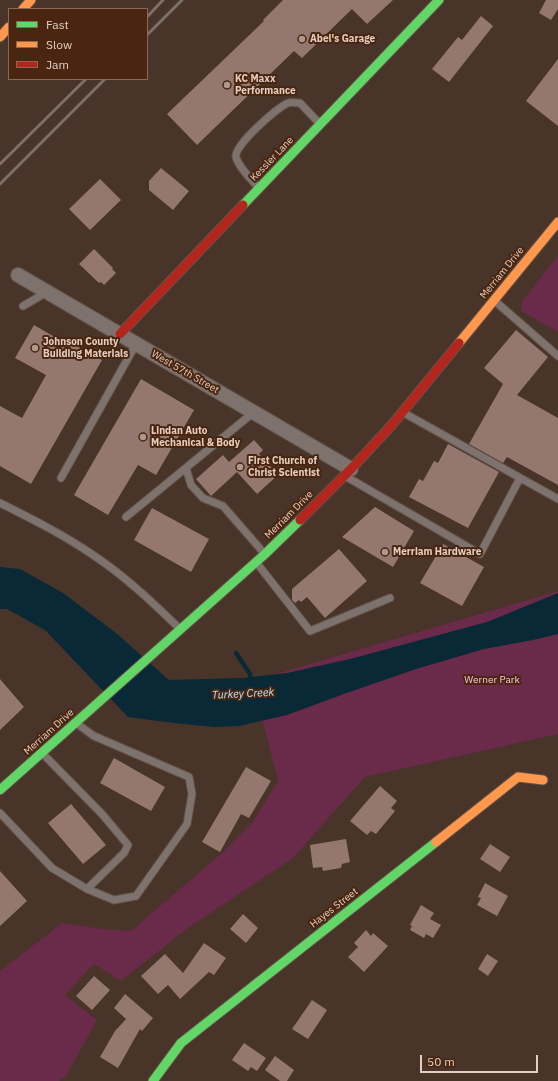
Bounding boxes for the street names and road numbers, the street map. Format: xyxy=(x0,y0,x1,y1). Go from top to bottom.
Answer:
street label: Kessler Lane xyxy=(248,134,296,184)
street label: Merriam Drive xyxy=(477,245,527,301)
street label: West 57th Street xyxy=(149,348,221,396)
street label: Merriam Drive xyxy=(262,488,316,542)
street label: Merriam Drive xyxy=(22,706,76,758)
street label: Hayes Street xyxy=(308,886,360,930)

